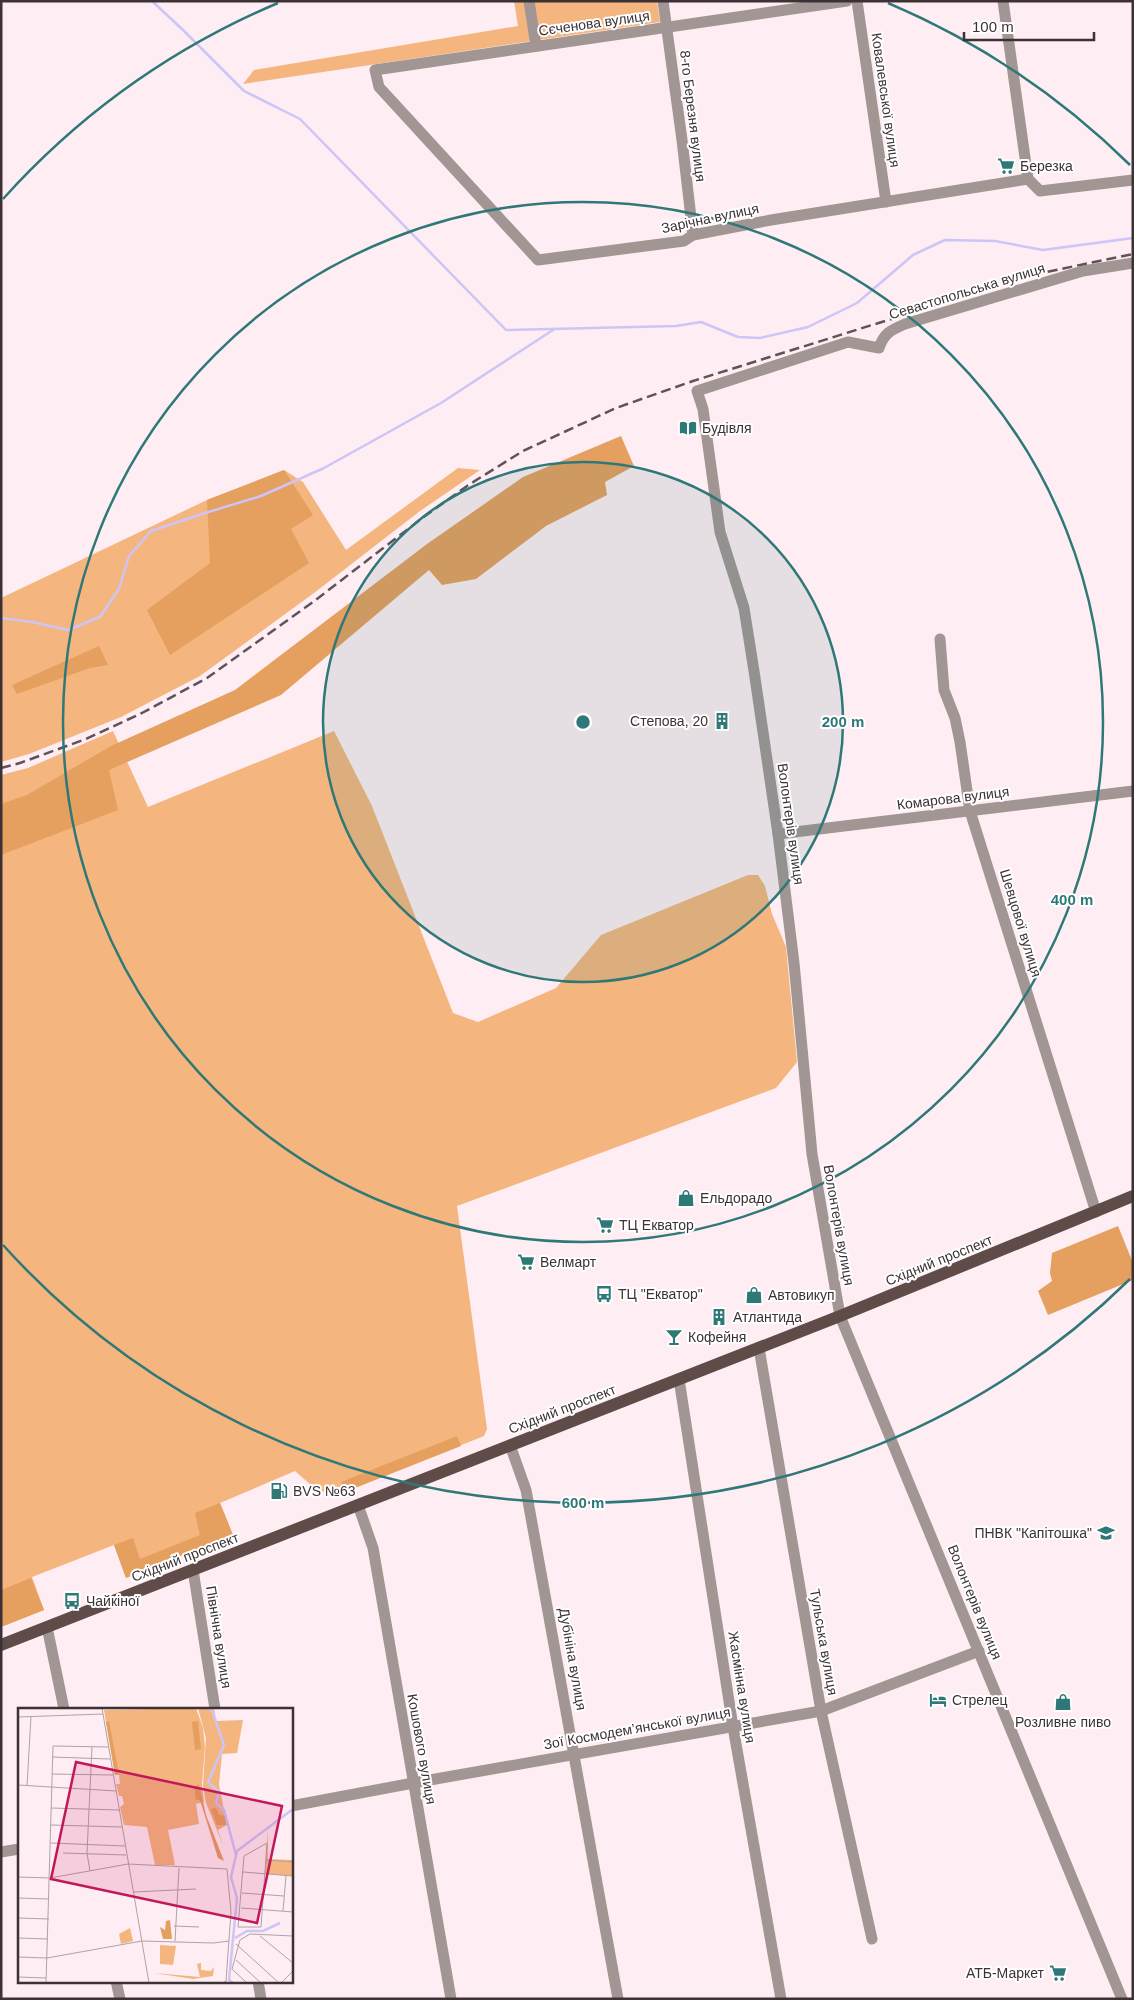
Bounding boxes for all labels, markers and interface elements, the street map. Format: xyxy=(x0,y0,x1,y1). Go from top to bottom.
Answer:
street label: Сєченова вулиця xyxy=(537,7,651,39)
scale bar xyxy=(964,10,1094,42)
text: 100 m xyxy=(972,18,1014,35)
street label: Ковалевської вулиця xyxy=(869,32,903,168)
street label: 8-го Березня вулиця xyxy=(677,49,709,183)
supermarket icon: Березка xyxy=(996,156,1016,176)
place label: Березка xyxy=(1020,158,1073,174)
street label: Зарічна вулиця xyxy=(660,200,760,236)
street label: Севастопольська вулиця xyxy=(887,260,1047,322)
library icon: Будівля xyxy=(678,418,698,438)
place label: Будівля xyxy=(702,420,752,436)
building icon: Степова, 20 xyxy=(712,711,732,731)
centre of rings xyxy=(574,713,592,731)
place label: Степова, 20 xyxy=(630,713,708,729)
text: 200 m xyxy=(822,713,864,730)
street label: Волонтерів вулиця xyxy=(775,762,807,886)
street label: Комарова вулиця xyxy=(896,783,1010,813)
street label: Шевцової вулиця xyxy=(997,867,1045,979)
text: 400 m xyxy=(1051,891,1093,908)
street label: Волонтерів вулиця xyxy=(820,1163,858,1287)
shop icon: Ельдорадо xyxy=(676,1188,696,1208)
place label: Ельдорадо xyxy=(700,1190,772,1206)
supermarket icon: ТЦ Екватор xyxy=(595,1215,615,1235)
place label: ТЦ Екватор xyxy=(619,1217,694,1233)
street label: Східний проспект xyxy=(883,1231,995,1289)
supermarket icon: Велмарт xyxy=(516,1252,536,1272)
place label: Велмарт xyxy=(540,1254,597,1270)
bus stop icon: ТЦ "Екватор" xyxy=(594,1284,614,1304)
shop icon: Автовикуп xyxy=(744,1285,764,1305)
place label: ТЦ "Екватор" xyxy=(618,1286,703,1302)
place label: Автовикуп xyxy=(768,1287,835,1303)
building icon: Атлантида xyxy=(709,1307,729,1327)
place label: Атлантида xyxy=(733,1309,802,1325)
bar icon: Кофейня xyxy=(664,1327,684,1347)
place label: Кофейня xyxy=(688,1329,746,1345)
street label: Східний проспект xyxy=(506,1381,619,1437)
fuel station icon: BVS №63 xyxy=(269,1481,289,1501)
place label: BVS №63 xyxy=(293,1483,356,1499)
text: 600 m xyxy=(562,1494,604,1511)
school or university icon: ПНВК "Капітошка" xyxy=(1096,1523,1116,1543)
place label: ПНВК "Капітошка" xyxy=(974,1525,1092,1541)
street label: Східний проспект xyxy=(129,1529,242,1585)
street label: Волонтерів вулиця xyxy=(945,1542,1005,1662)
street label: Північна вулиця xyxy=(203,1585,235,1689)
street label: Тульська вулиця xyxy=(807,1588,841,1696)
bus stop icon: Чайкіної xyxy=(62,1591,82,1611)
place label: Чайкіної xyxy=(86,1593,140,1609)
street label: Дубініна вулиця xyxy=(556,1607,590,1711)
street label: Жасмінна вулиця xyxy=(725,1630,759,1744)
hotel icon: Стрелец xyxy=(928,1690,948,1710)
place label: Стрелец xyxy=(952,1692,1008,1708)
shop icon: Розливне пиво xyxy=(1053,1692,1073,1712)
street label: Кошового вулиця xyxy=(404,1693,440,1805)
street label: Зої Космодем’янської вулиця xyxy=(542,1704,732,1752)
inset map xyxy=(18,1708,292,1982)
place label: Розливне пиво xyxy=(1015,1714,1111,1730)
supermarket icon: АТБ-Маркет xyxy=(1048,1963,1068,1983)
place label: АТБ-Маркет xyxy=(966,1965,1045,1981)

